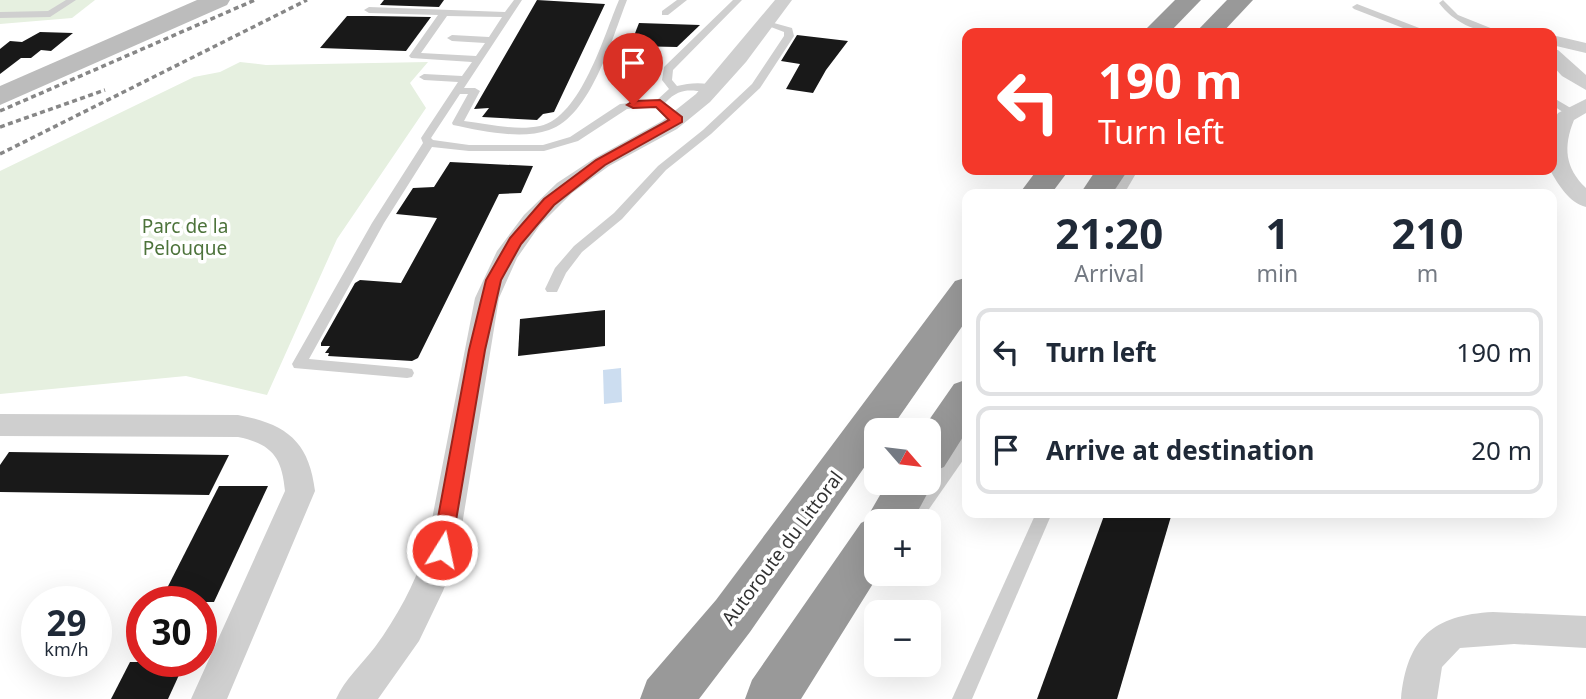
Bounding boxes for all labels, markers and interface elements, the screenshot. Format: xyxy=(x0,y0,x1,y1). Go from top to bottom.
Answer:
pin xyxy=(603,33,663,105)
icon: arrive xyxy=(614,44,652,82)
text: 190 m xyxy=(1098,47,1243,113)
icon: left xyxy=(983,56,1074,147)
text: Turn left xyxy=(1098,110,1224,153)
text: 21:20 xyxy=(1055,204,1163,261)
text: 1 xyxy=(1265,204,1289,261)
text: 210 xyxy=(1392,204,1464,261)
park label: Parc de la Pelouque xyxy=(142,213,228,261)
text: Arrival xyxy=(1074,257,1144,289)
text: min xyxy=(1257,257,1298,289)
text: m xyxy=(1417,257,1438,289)
icon: left xyxy=(987,333,1025,371)
text: Turn left xyxy=(1046,334,1157,370)
text: 190 m xyxy=(1456,334,1532,370)
north arrow xyxy=(864,418,942,495)
map controls xyxy=(864,418,941,677)
icon: arrive xyxy=(987,431,1025,469)
text: Arrive at destination xyxy=(1046,432,1315,468)
text: 20 m xyxy=(1471,432,1532,468)
street label: Autoroute du Littoral xyxy=(715,466,849,630)
button: + xyxy=(864,509,941,586)
position arrow xyxy=(405,513,479,587)
speed limit sign: 30 xyxy=(126,586,217,677)
text: 29 xyxy=(46,599,87,646)
button: − xyxy=(864,600,941,677)
text: km/h xyxy=(44,637,89,661)

